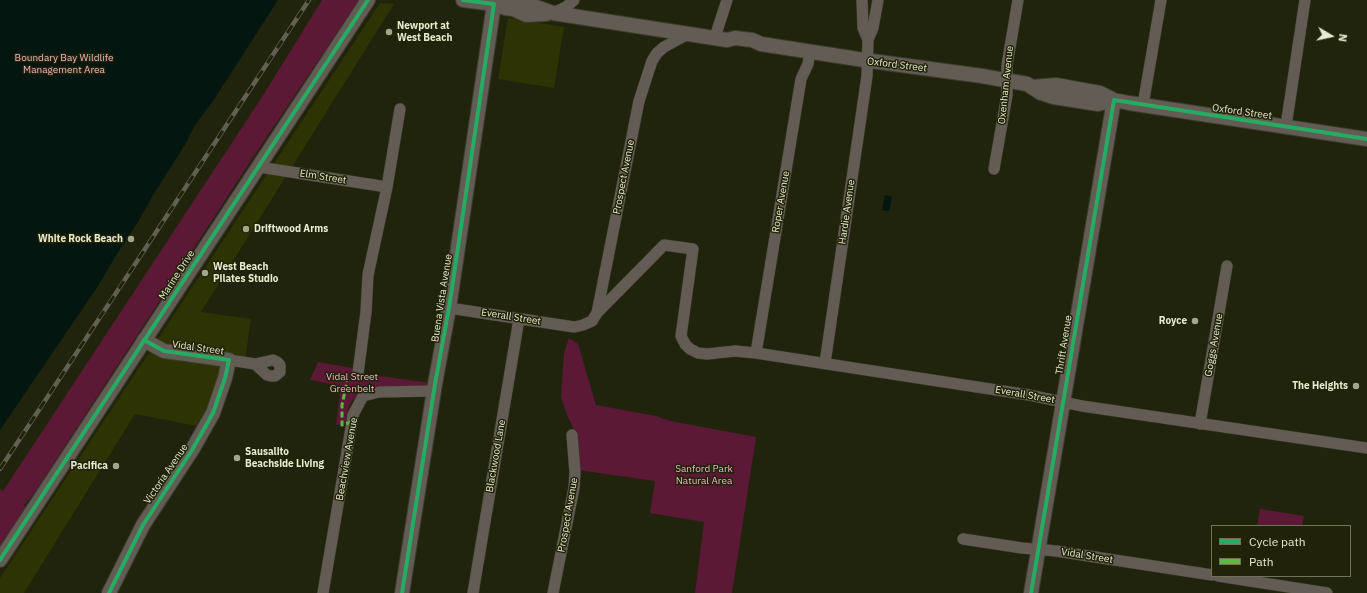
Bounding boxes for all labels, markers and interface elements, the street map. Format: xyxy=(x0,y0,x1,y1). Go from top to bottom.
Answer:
north arrow xyxy=(1311,16,1351,56)
place label: Newport at West Beach xyxy=(397,20,452,44)
marker: Newport at West Beach xyxy=(384,27,394,37)
text: N xyxy=(1335,33,1350,43)
street label: Oxenham Avenue xyxy=(996,45,1016,125)
park label: Boundary Bay Wildlife Management Area xyxy=(15,52,113,76)
street label: Oxford Street xyxy=(866,55,928,75)
street label: Oxford Street xyxy=(1211,102,1273,122)
street label: Prospect Avenue xyxy=(611,139,637,215)
street label: Elm Street xyxy=(299,167,347,187)
street label: Roper Avenue xyxy=(770,170,792,234)
street label: Hardie Avenue xyxy=(836,179,858,245)
place label: Driftwood Arms xyxy=(254,223,328,235)
marker: Driftwood Arms xyxy=(241,224,251,234)
place label: White Rock Beach xyxy=(38,233,123,245)
marker: White Rock Beach xyxy=(126,234,136,244)
street label: Marine Drive xyxy=(157,248,197,302)
street label: Buena Vista Avenue xyxy=(429,253,455,343)
place label: West Beach Pilates Studio xyxy=(213,261,278,284)
marker: West Beach Pilates Studio xyxy=(200,268,210,278)
street label: Everall Street xyxy=(480,306,542,328)
street label: Goggs Avenue xyxy=(1203,313,1225,377)
street label: Thrift Avenue xyxy=(1053,314,1075,376)
place label: Royce xyxy=(1159,315,1187,327)
marker: Royce xyxy=(1190,316,1200,326)
street label: Vidal Street xyxy=(171,338,225,358)
park label: Vidal Street Greenbelt xyxy=(326,371,378,394)
place label: The Heights xyxy=(1292,380,1348,392)
marker: The Heights xyxy=(1351,381,1361,391)
street label: Everall Street xyxy=(994,384,1056,406)
street label: Beachview Avenue xyxy=(334,416,360,502)
street label: Blackwood Lane xyxy=(484,419,508,493)
street label: Victoria Avenue xyxy=(141,442,191,506)
place label: Sausalito Beachside Living xyxy=(245,446,324,470)
marker: Sausalito Beachside Living xyxy=(232,453,242,463)
place label: Pacifica xyxy=(71,460,108,472)
marker: Pacifica xyxy=(111,461,121,471)
park label: Sanford Park Natural Area xyxy=(675,463,733,486)
street label: Prospect Avenue xyxy=(556,477,580,553)
legend xyxy=(1211,525,1351,577)
text: Cycle path xyxy=(1249,534,1306,549)
street label: Vidal Street xyxy=(1060,546,1114,566)
text: Path xyxy=(1249,554,1274,569)

